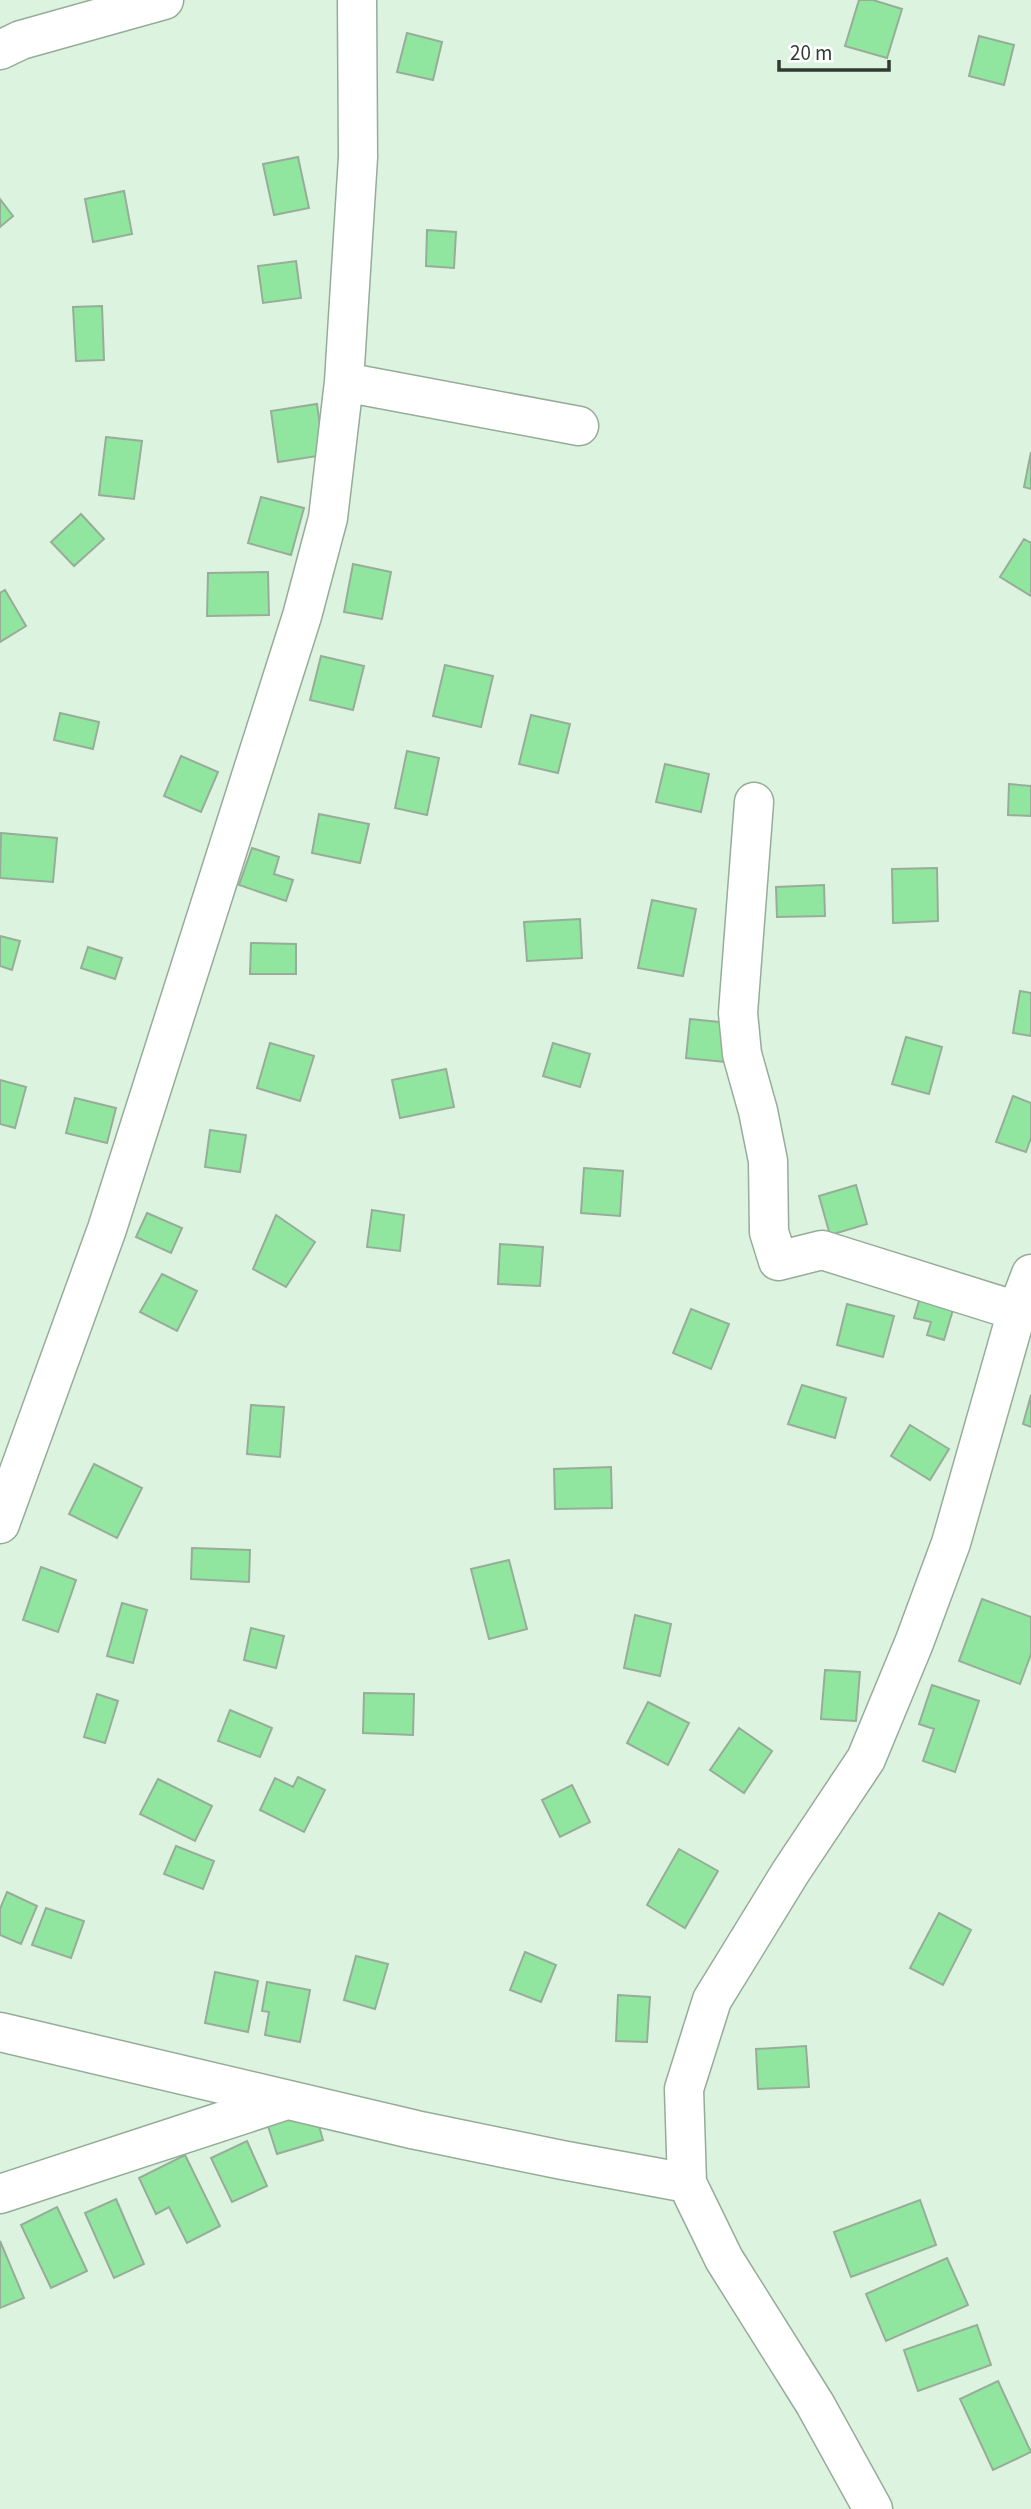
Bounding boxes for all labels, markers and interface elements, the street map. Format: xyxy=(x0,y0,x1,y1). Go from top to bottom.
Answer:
scale bar xyxy=(779,28,889,72)
text: 20 m xyxy=(790,38,832,68)

